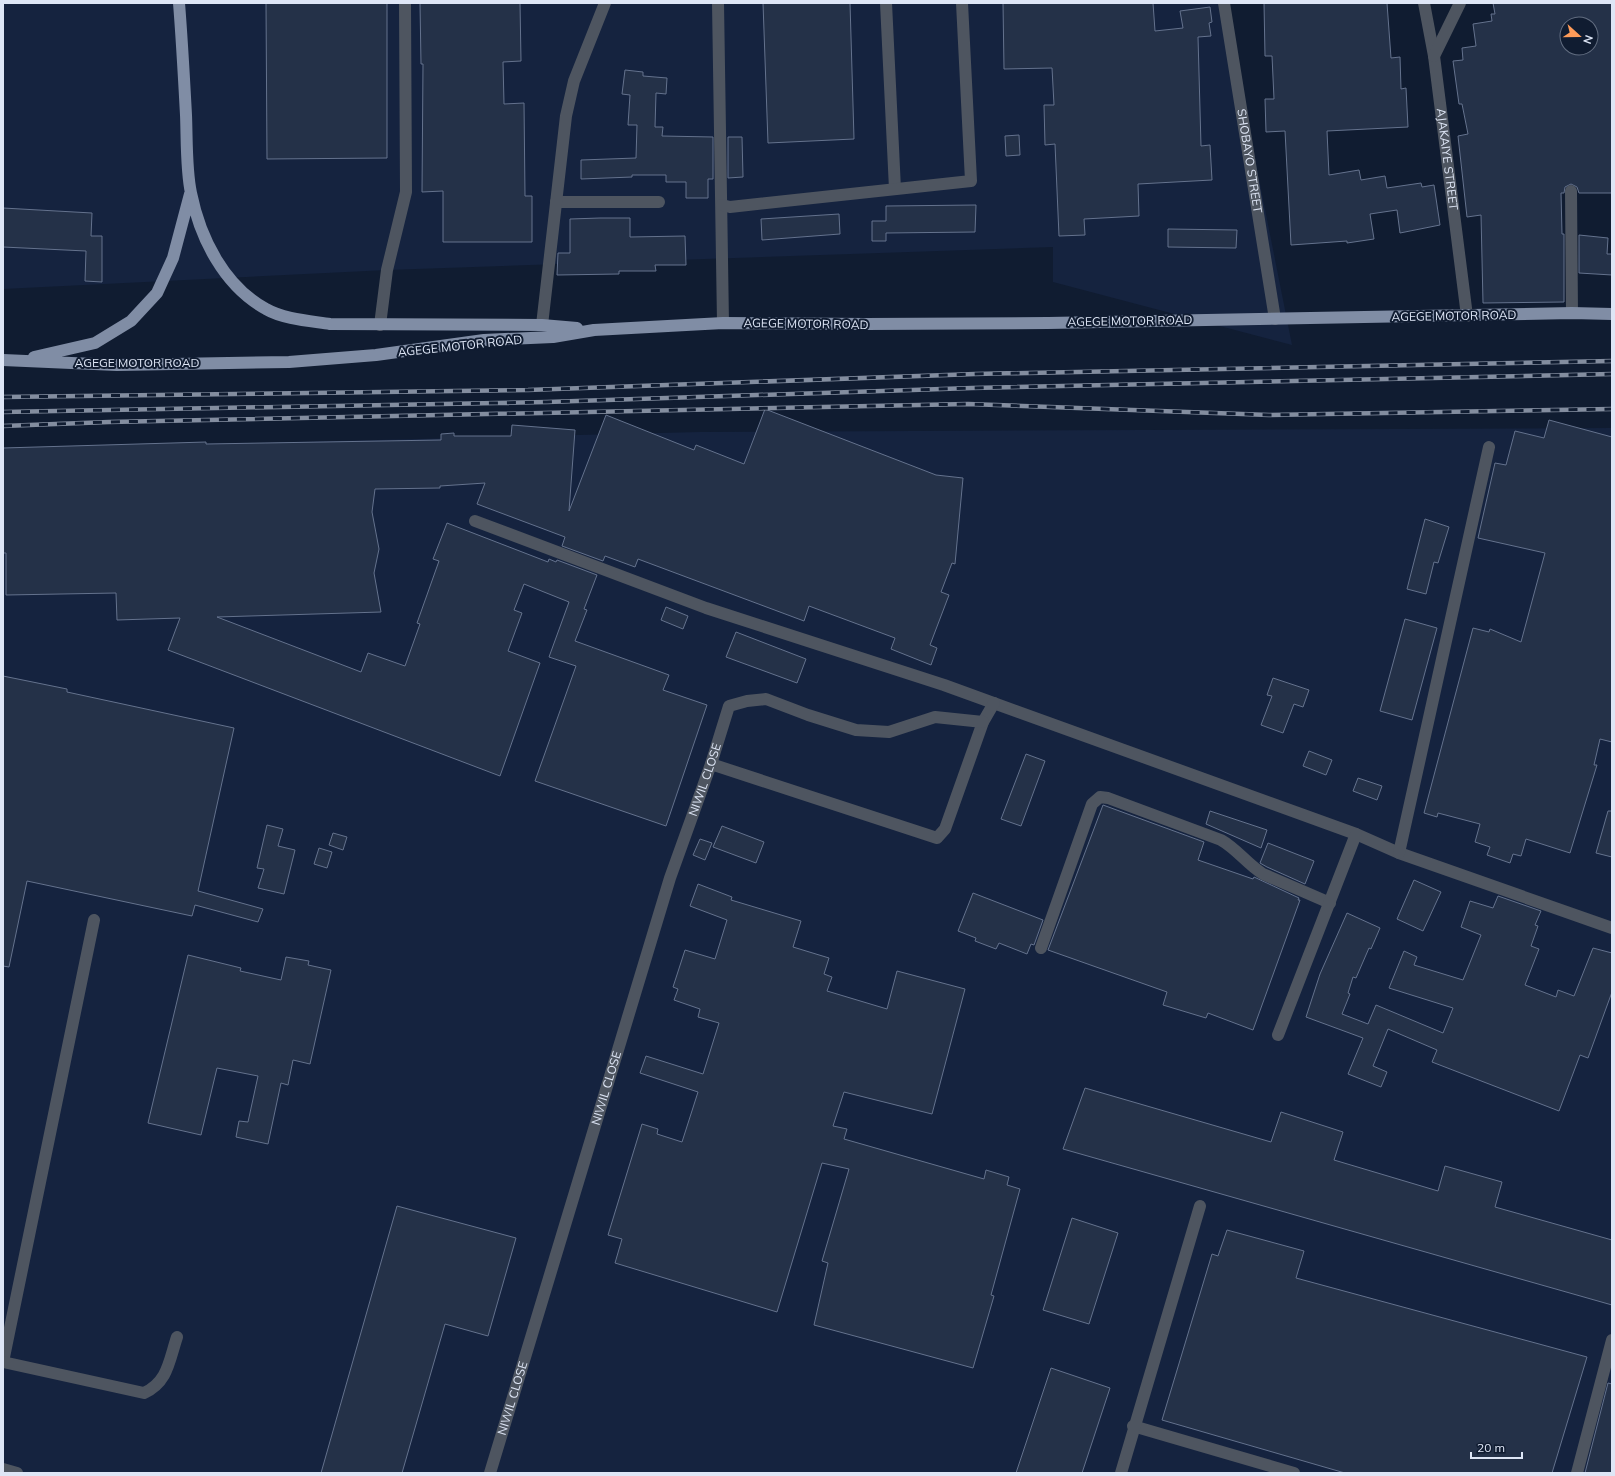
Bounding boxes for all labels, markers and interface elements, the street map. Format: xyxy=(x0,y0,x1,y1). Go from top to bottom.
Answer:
north arrow xyxy=(1559,16,1599,56)
text: N xyxy=(1580,33,1596,46)
street label: AJAKAIYE STREET xyxy=(1434,107,1462,212)
street label: SHOBAYO STREET xyxy=(1234,108,1266,215)
street label: AGEGE MOTOR ROAD xyxy=(1391,307,1517,324)
street label: AGEGE MOTOR ROAD xyxy=(1067,312,1193,329)
street label: AGEGE MOTOR ROAD xyxy=(743,315,869,332)
street label: AGEGE MOTOR ROAD xyxy=(397,332,523,359)
street label: AGEGE MOTOR ROAD xyxy=(74,355,200,370)
street label: NIWIL CLOSE xyxy=(685,741,724,818)
street label: NIWIL CLOSE xyxy=(588,1049,624,1127)
street label: NIWIL CLOSE xyxy=(494,1359,530,1437)
scale bar xyxy=(1471,1434,1522,1460)
text: 20 m xyxy=(1477,1440,1505,1455)

